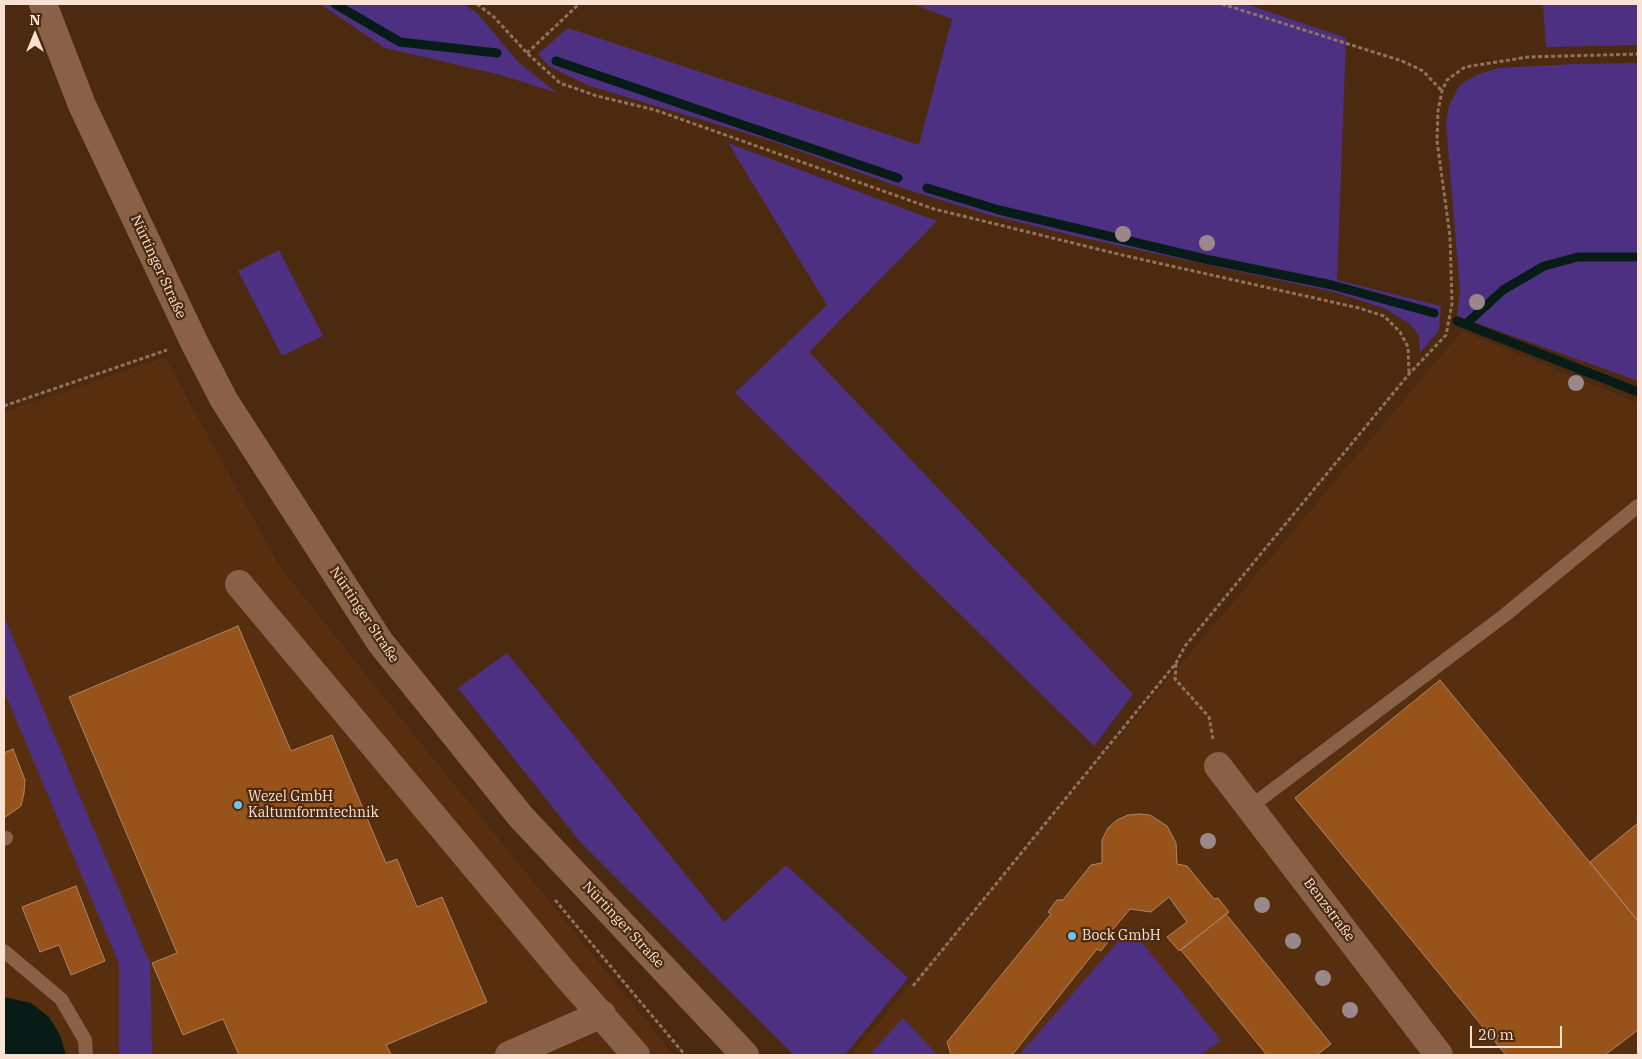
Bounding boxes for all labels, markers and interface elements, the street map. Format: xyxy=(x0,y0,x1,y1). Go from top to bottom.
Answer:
north arrow xyxy=(10,10,60,60)
text: N xyxy=(29,11,41,29)
street label: Nürtinger Straße xyxy=(127,213,189,321)
street label: Nürtinger Straße xyxy=(326,564,402,666)
place label: Wezel GmbH Kaltumformtechnik xyxy=(248,789,379,822)
marker: Wezel GmbH Kaltumformtechnik xyxy=(232,799,244,811)
street label: Benzstraße xyxy=(1300,875,1358,945)
street label: Nürtinger Straße xyxy=(579,878,667,972)
place label: Bock GmbH xyxy=(1082,928,1161,944)
marker: Bock GmbH xyxy=(1066,930,1078,942)
scale bar xyxy=(1472,1016,1564,1048)
text: 20 m xyxy=(1478,1025,1514,1044)

